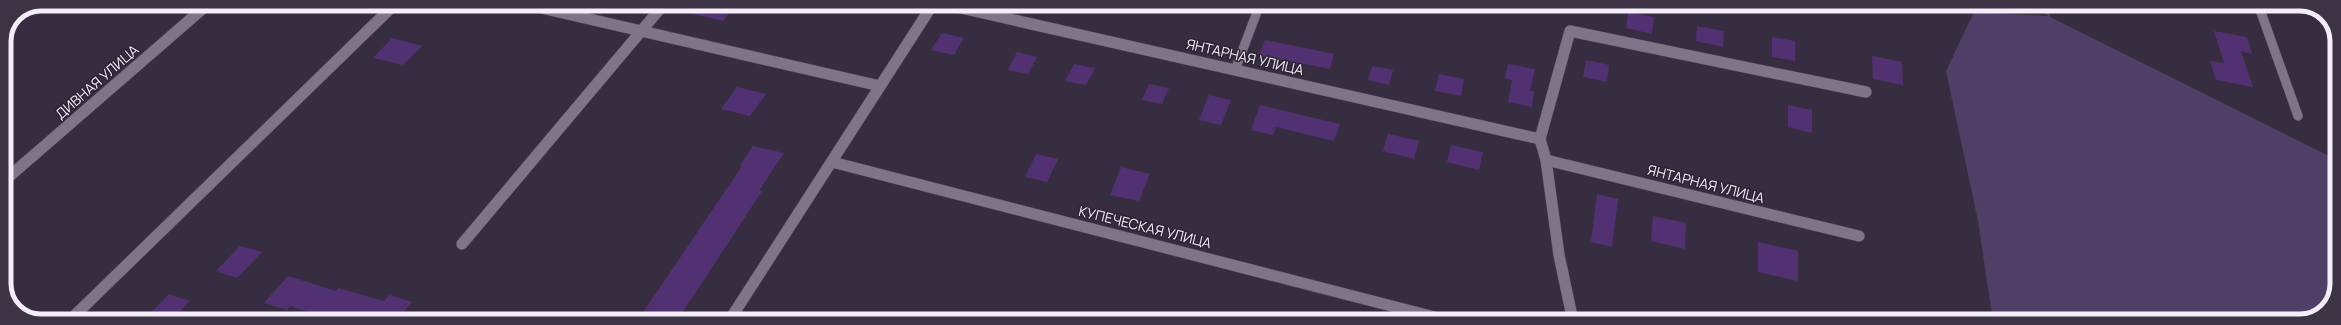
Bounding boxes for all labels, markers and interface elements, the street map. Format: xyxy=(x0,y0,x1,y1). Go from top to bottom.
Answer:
street label: ЯНТАРНАЯ УЛИЦА xyxy=(1185,34,1306,79)
street label: ДИВНАЯ УЛИЦА xyxy=(51,40,142,123)
street label: ЯНТАРНАЯ УЛИЦА xyxy=(1646,160,1767,207)
street label: КУПЕЧЕСКАЯ УЛИЦА xyxy=(1077,201,1214,252)

